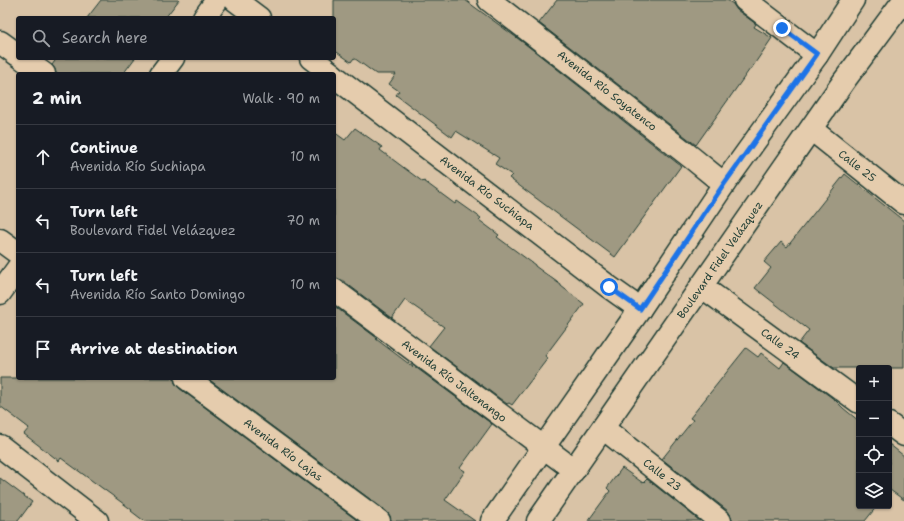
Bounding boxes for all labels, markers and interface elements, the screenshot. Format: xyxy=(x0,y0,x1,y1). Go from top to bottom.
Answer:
search box xyxy=(16,16,336,60)
route end xyxy=(773,19,791,37)
icon: search xyxy=(30,27,52,49)
text: Search here xyxy=(62,28,148,48)
street label: Avenida Río Soyatenco xyxy=(554,47,660,135)
text: 2 min xyxy=(32,87,82,109)
text: Walk · 90 m xyxy=(242,90,320,107)
text: Continue xyxy=(70,138,138,158)
icon: ahead xyxy=(32,146,54,168)
street label: Calle 25 xyxy=(835,147,879,186)
text: 10 m xyxy=(290,148,320,165)
street label: Avenida Río Suchiapa xyxy=(437,152,537,234)
text: Avenida Río Suchiapa xyxy=(70,158,206,175)
street label: Boulevard Fidel Velázquez xyxy=(674,198,766,322)
text: Turn left xyxy=(70,202,138,222)
icon: left xyxy=(32,210,54,232)
text: 70 m xyxy=(286,212,320,229)
text: Boulevard Fidel Velázquez xyxy=(70,222,236,239)
text: Turn left xyxy=(70,266,138,286)
icon: left xyxy=(32,274,54,296)
text: 10 m xyxy=(290,276,320,293)
route start xyxy=(600,278,618,296)
text: Avenida Río Santo Domingo xyxy=(70,286,245,303)
street label: Calle 24 xyxy=(758,325,803,363)
street label: Avenida Río Jaltenango xyxy=(398,336,510,426)
icon: arrive xyxy=(32,338,54,360)
text: Arrive at destination xyxy=(70,339,238,359)
map controls xyxy=(856,365,892,509)
button: + xyxy=(856,365,892,401)
button: − xyxy=(856,401,892,437)
street label: Avenida Río Lajas xyxy=(240,415,326,485)
button: locate xyxy=(856,437,892,473)
street label: Calle 23 xyxy=(640,455,684,495)
button: layers xyxy=(856,473,892,509)

